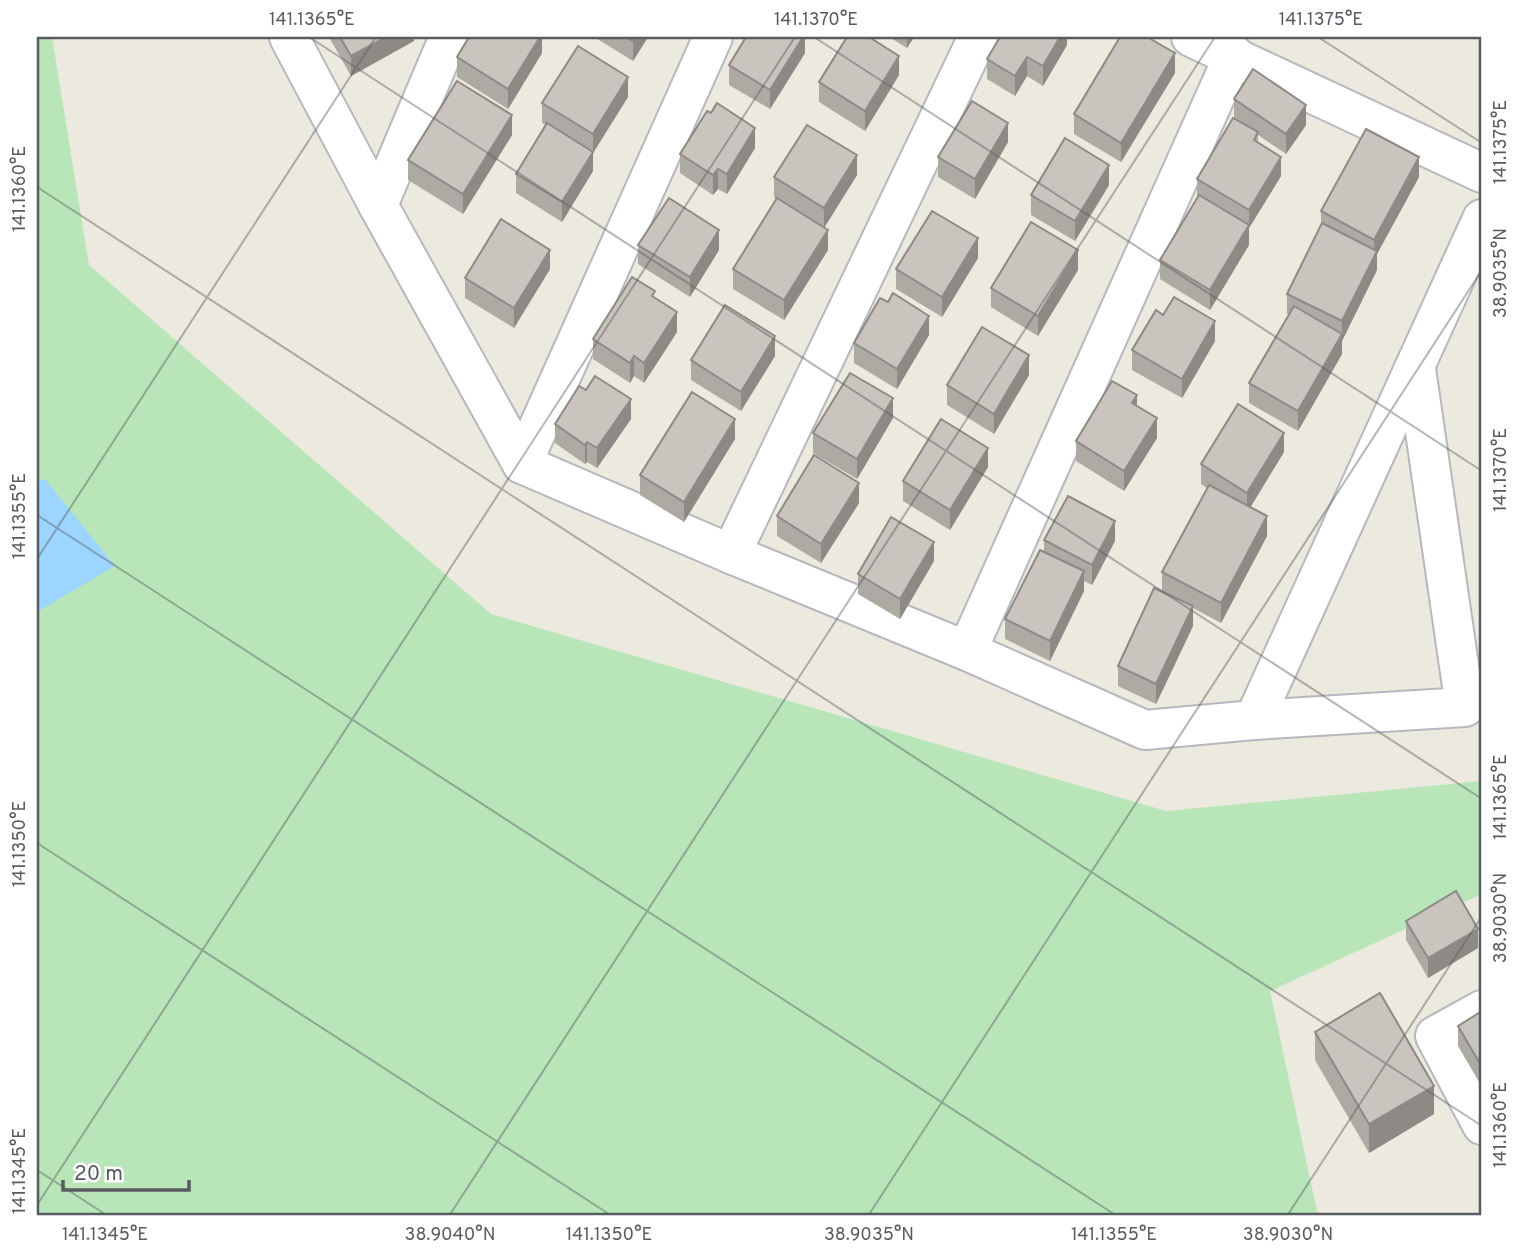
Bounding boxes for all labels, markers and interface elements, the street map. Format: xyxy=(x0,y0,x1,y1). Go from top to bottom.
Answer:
text: 141.1365°E xyxy=(269,9,355,32)
text: 141.1370°E xyxy=(774,9,858,32)
text: 141.1375°E xyxy=(1279,9,1363,32)
text: 141.1375°E xyxy=(1490,100,1513,184)
text: 141.1360°E xyxy=(9,146,32,232)
text: 38.9035°N xyxy=(1490,228,1513,318)
text: 141.1370°E xyxy=(1490,428,1513,512)
text: 141.1355°E xyxy=(9,473,32,559)
text: 141.1365°E xyxy=(1490,754,1513,840)
text: 141.1350°E xyxy=(9,801,32,887)
text: 38.9030°N xyxy=(1490,873,1513,963)
text: 141.1360°E xyxy=(1490,1082,1513,1168)
text: 141.1345°E xyxy=(9,1128,32,1214)
scale bar xyxy=(63,1148,189,1192)
text: 20 m xyxy=(74,1161,123,1188)
text: 141.1345°E xyxy=(62,1224,148,1247)
text: 38.9040°N xyxy=(405,1224,495,1247)
text: 141.1350°E xyxy=(566,1224,652,1247)
text: 38.9035°N xyxy=(824,1224,914,1247)
text: 141.1355°E xyxy=(1071,1224,1157,1247)
text: 38.9030°N xyxy=(1243,1224,1333,1247)

